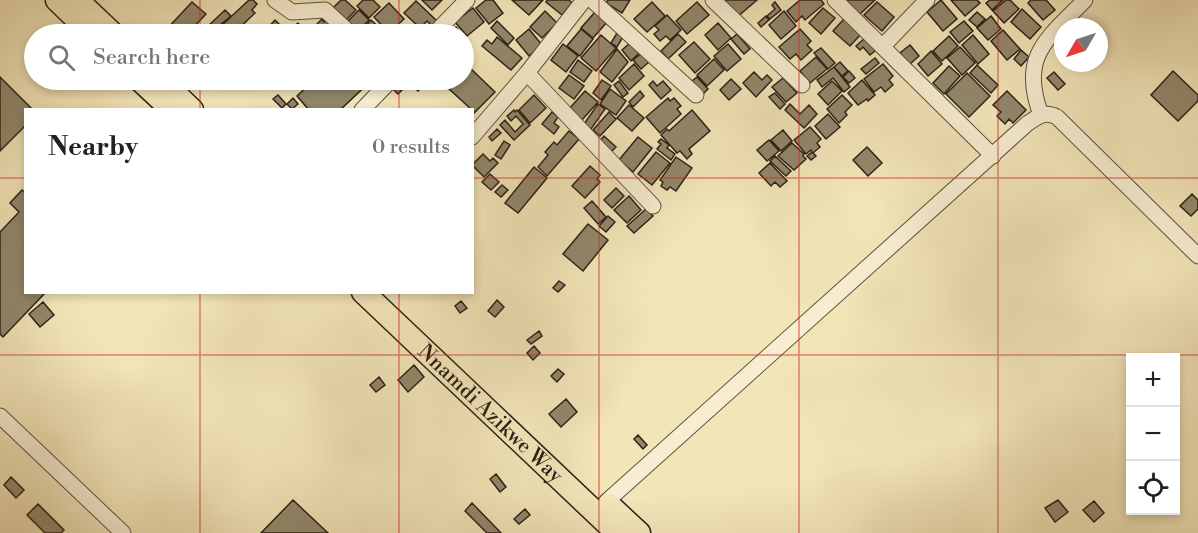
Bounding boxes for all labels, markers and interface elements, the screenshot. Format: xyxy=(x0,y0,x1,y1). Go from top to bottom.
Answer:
north arrow xyxy=(1054,18,1108,72)
search box xyxy=(24,24,474,90)
icon: search xyxy=(45,41,78,74)
text: Search here xyxy=(93,44,210,71)
text: Nearby xyxy=(48,131,138,163)
text: 0 results xyxy=(372,135,450,160)
street label: Nnamdi Azikwe Way xyxy=(412,339,569,489)
map controls xyxy=(1126,353,1180,515)
button: + xyxy=(1126,353,1180,407)
button: − xyxy=(1126,407,1180,461)
button: locate xyxy=(1126,461,1180,515)

